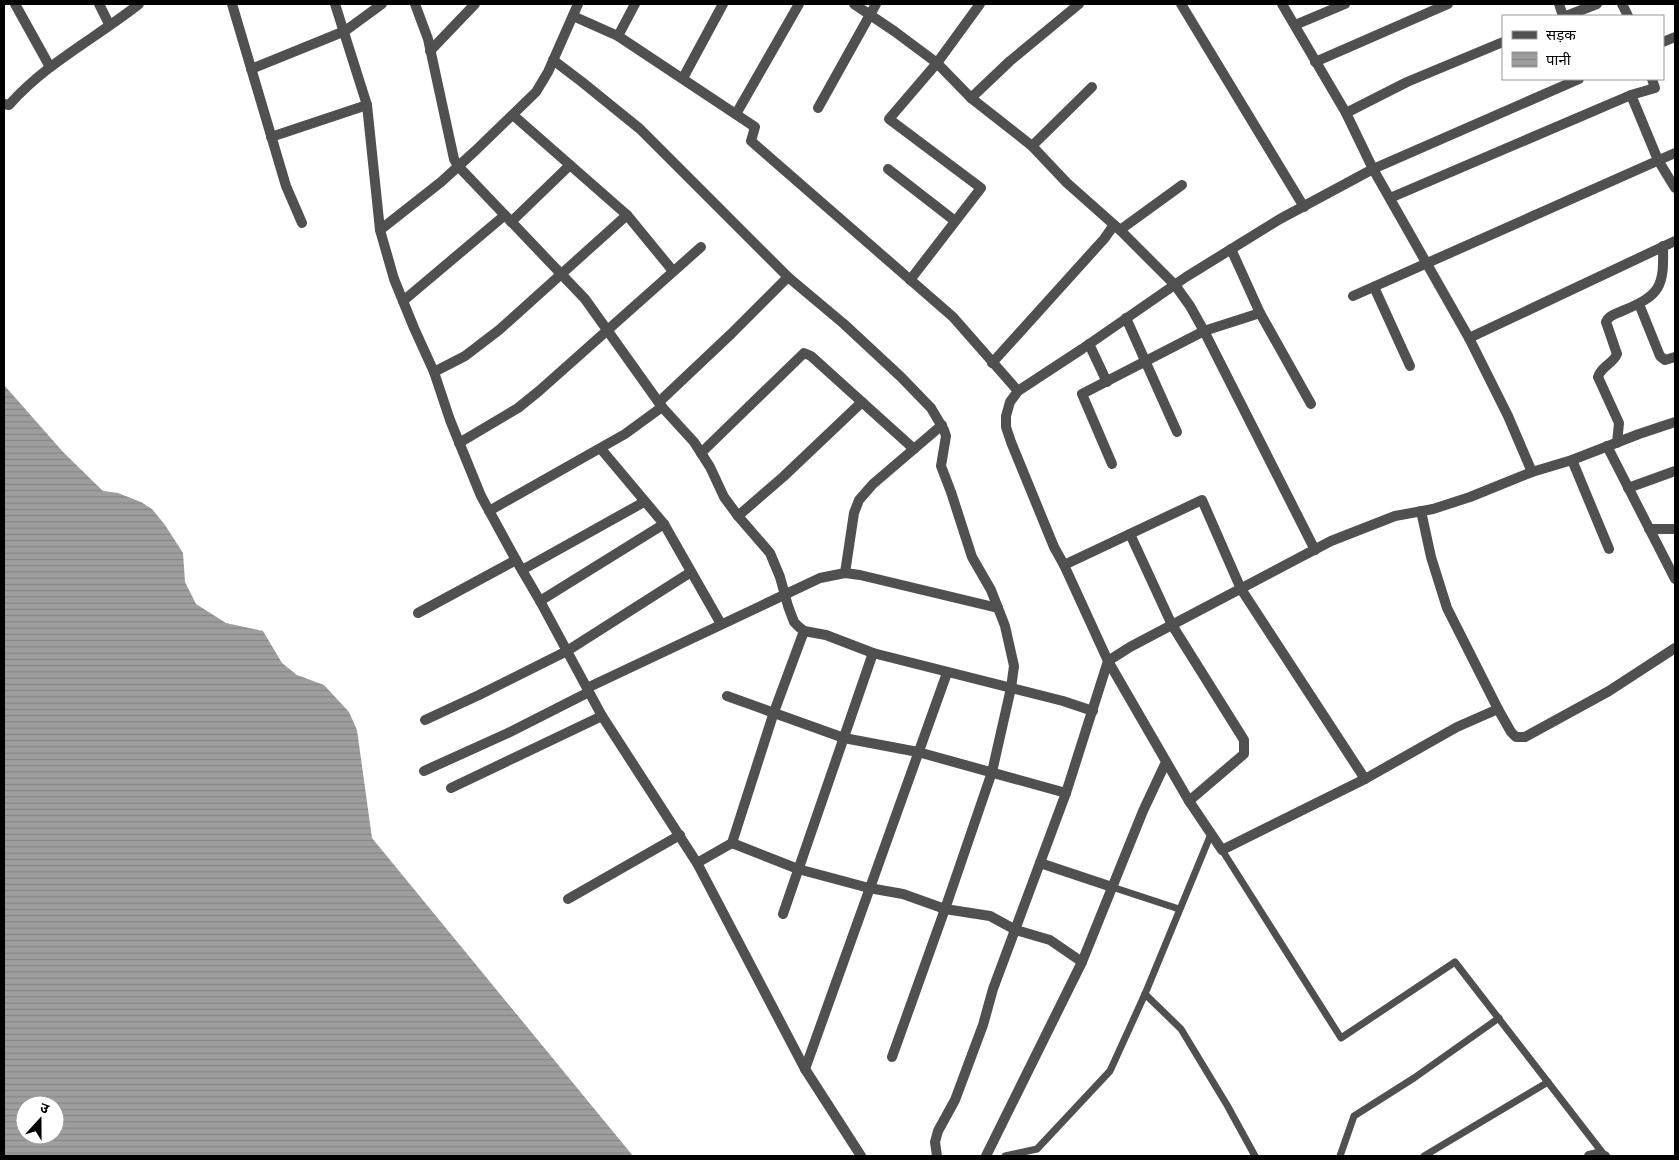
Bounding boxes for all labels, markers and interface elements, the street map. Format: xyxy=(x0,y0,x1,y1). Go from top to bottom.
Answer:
legend xyxy=(1502,15,1664,80)
text: सड़क xyxy=(1546,26,1576,43)
text: पानी xyxy=(1546,51,1572,68)
north arrow xyxy=(15,1095,65,1145)
text: उ xyxy=(38,1099,52,1117)

